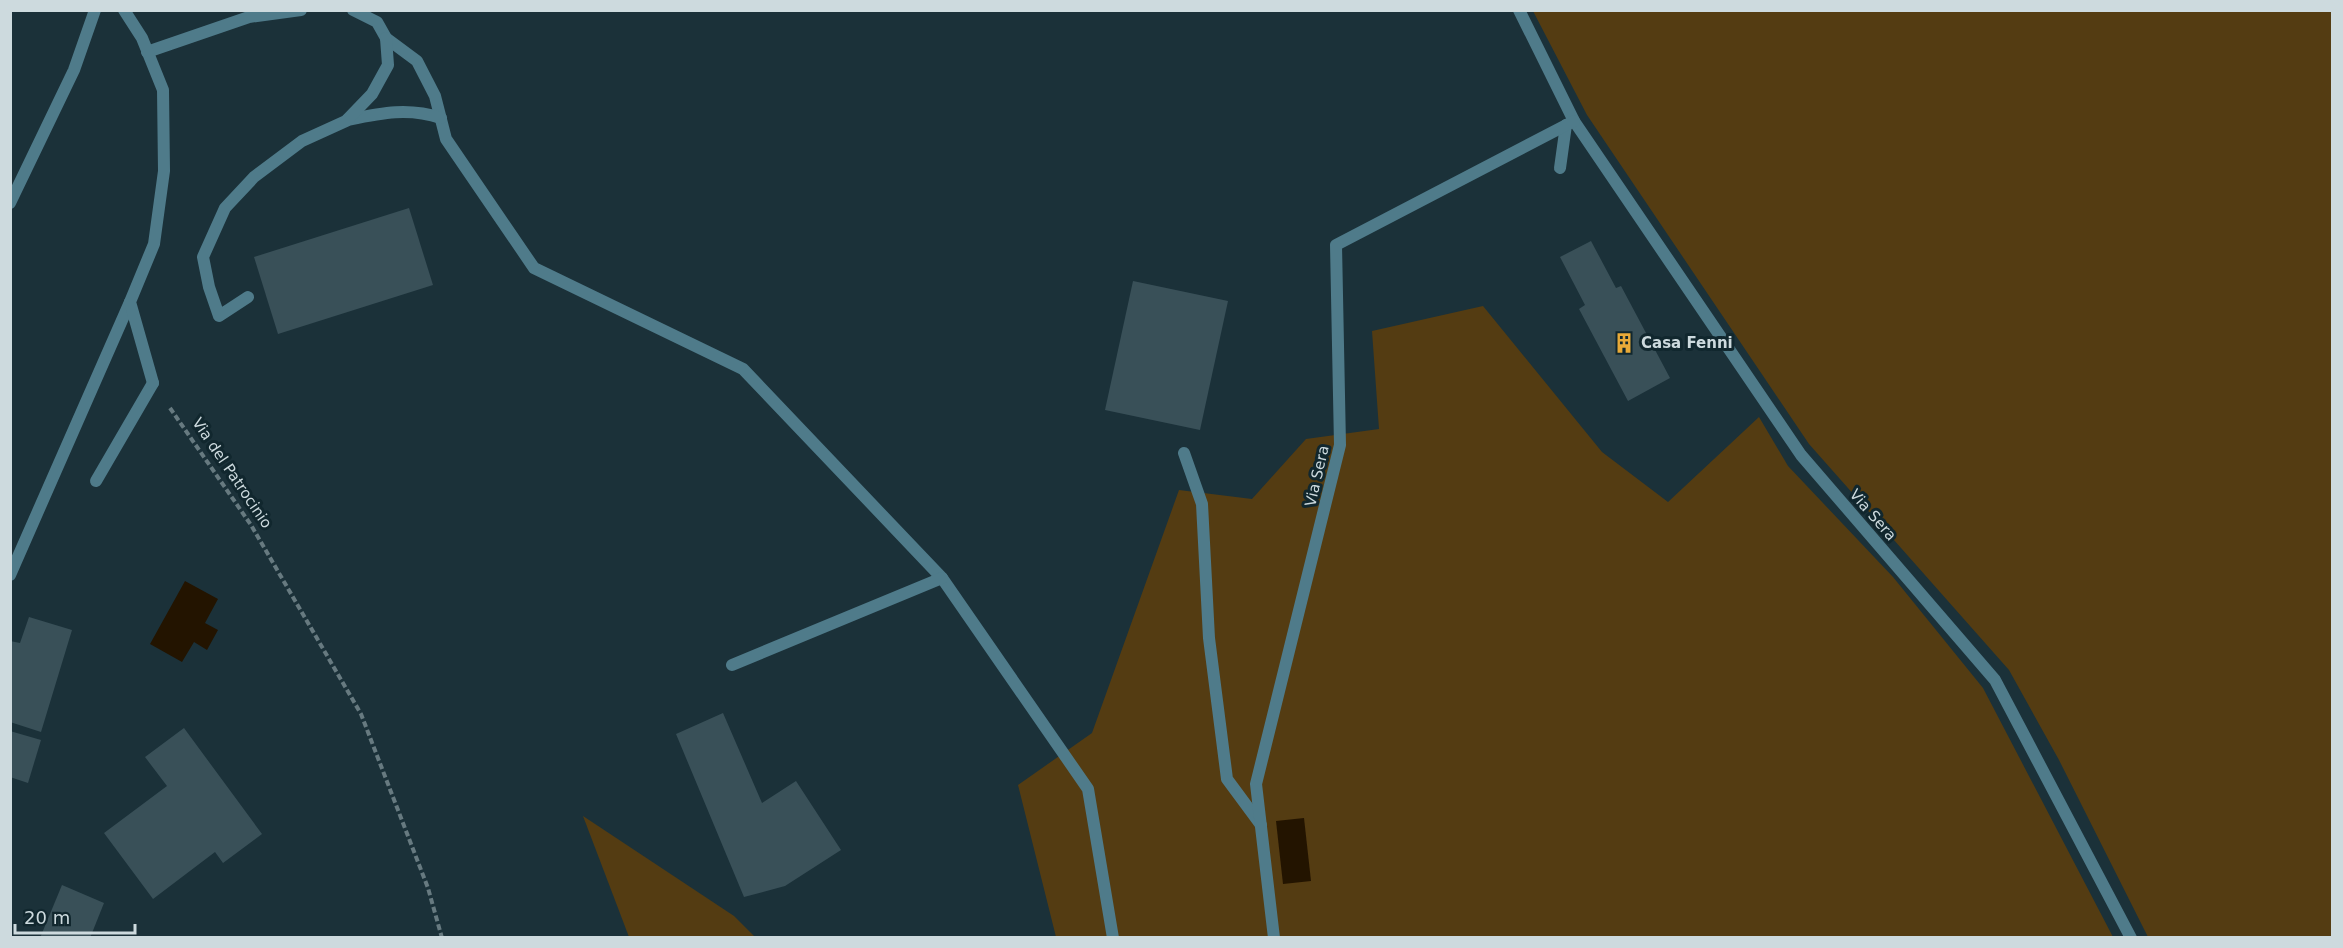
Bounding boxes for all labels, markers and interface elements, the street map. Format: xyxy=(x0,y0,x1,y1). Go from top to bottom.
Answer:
building icon: Casa Fenni xyxy=(1612,331,1636,355)
place label: Casa Fenni xyxy=(1641,334,1733,352)
street label: Via del Patrocinio xyxy=(188,414,276,532)
street label: Via Sera xyxy=(1301,444,1333,508)
street label: Via Sera xyxy=(1846,486,1900,544)
scale bar xyxy=(15,897,135,935)
text: 20 m xyxy=(24,907,70,928)

